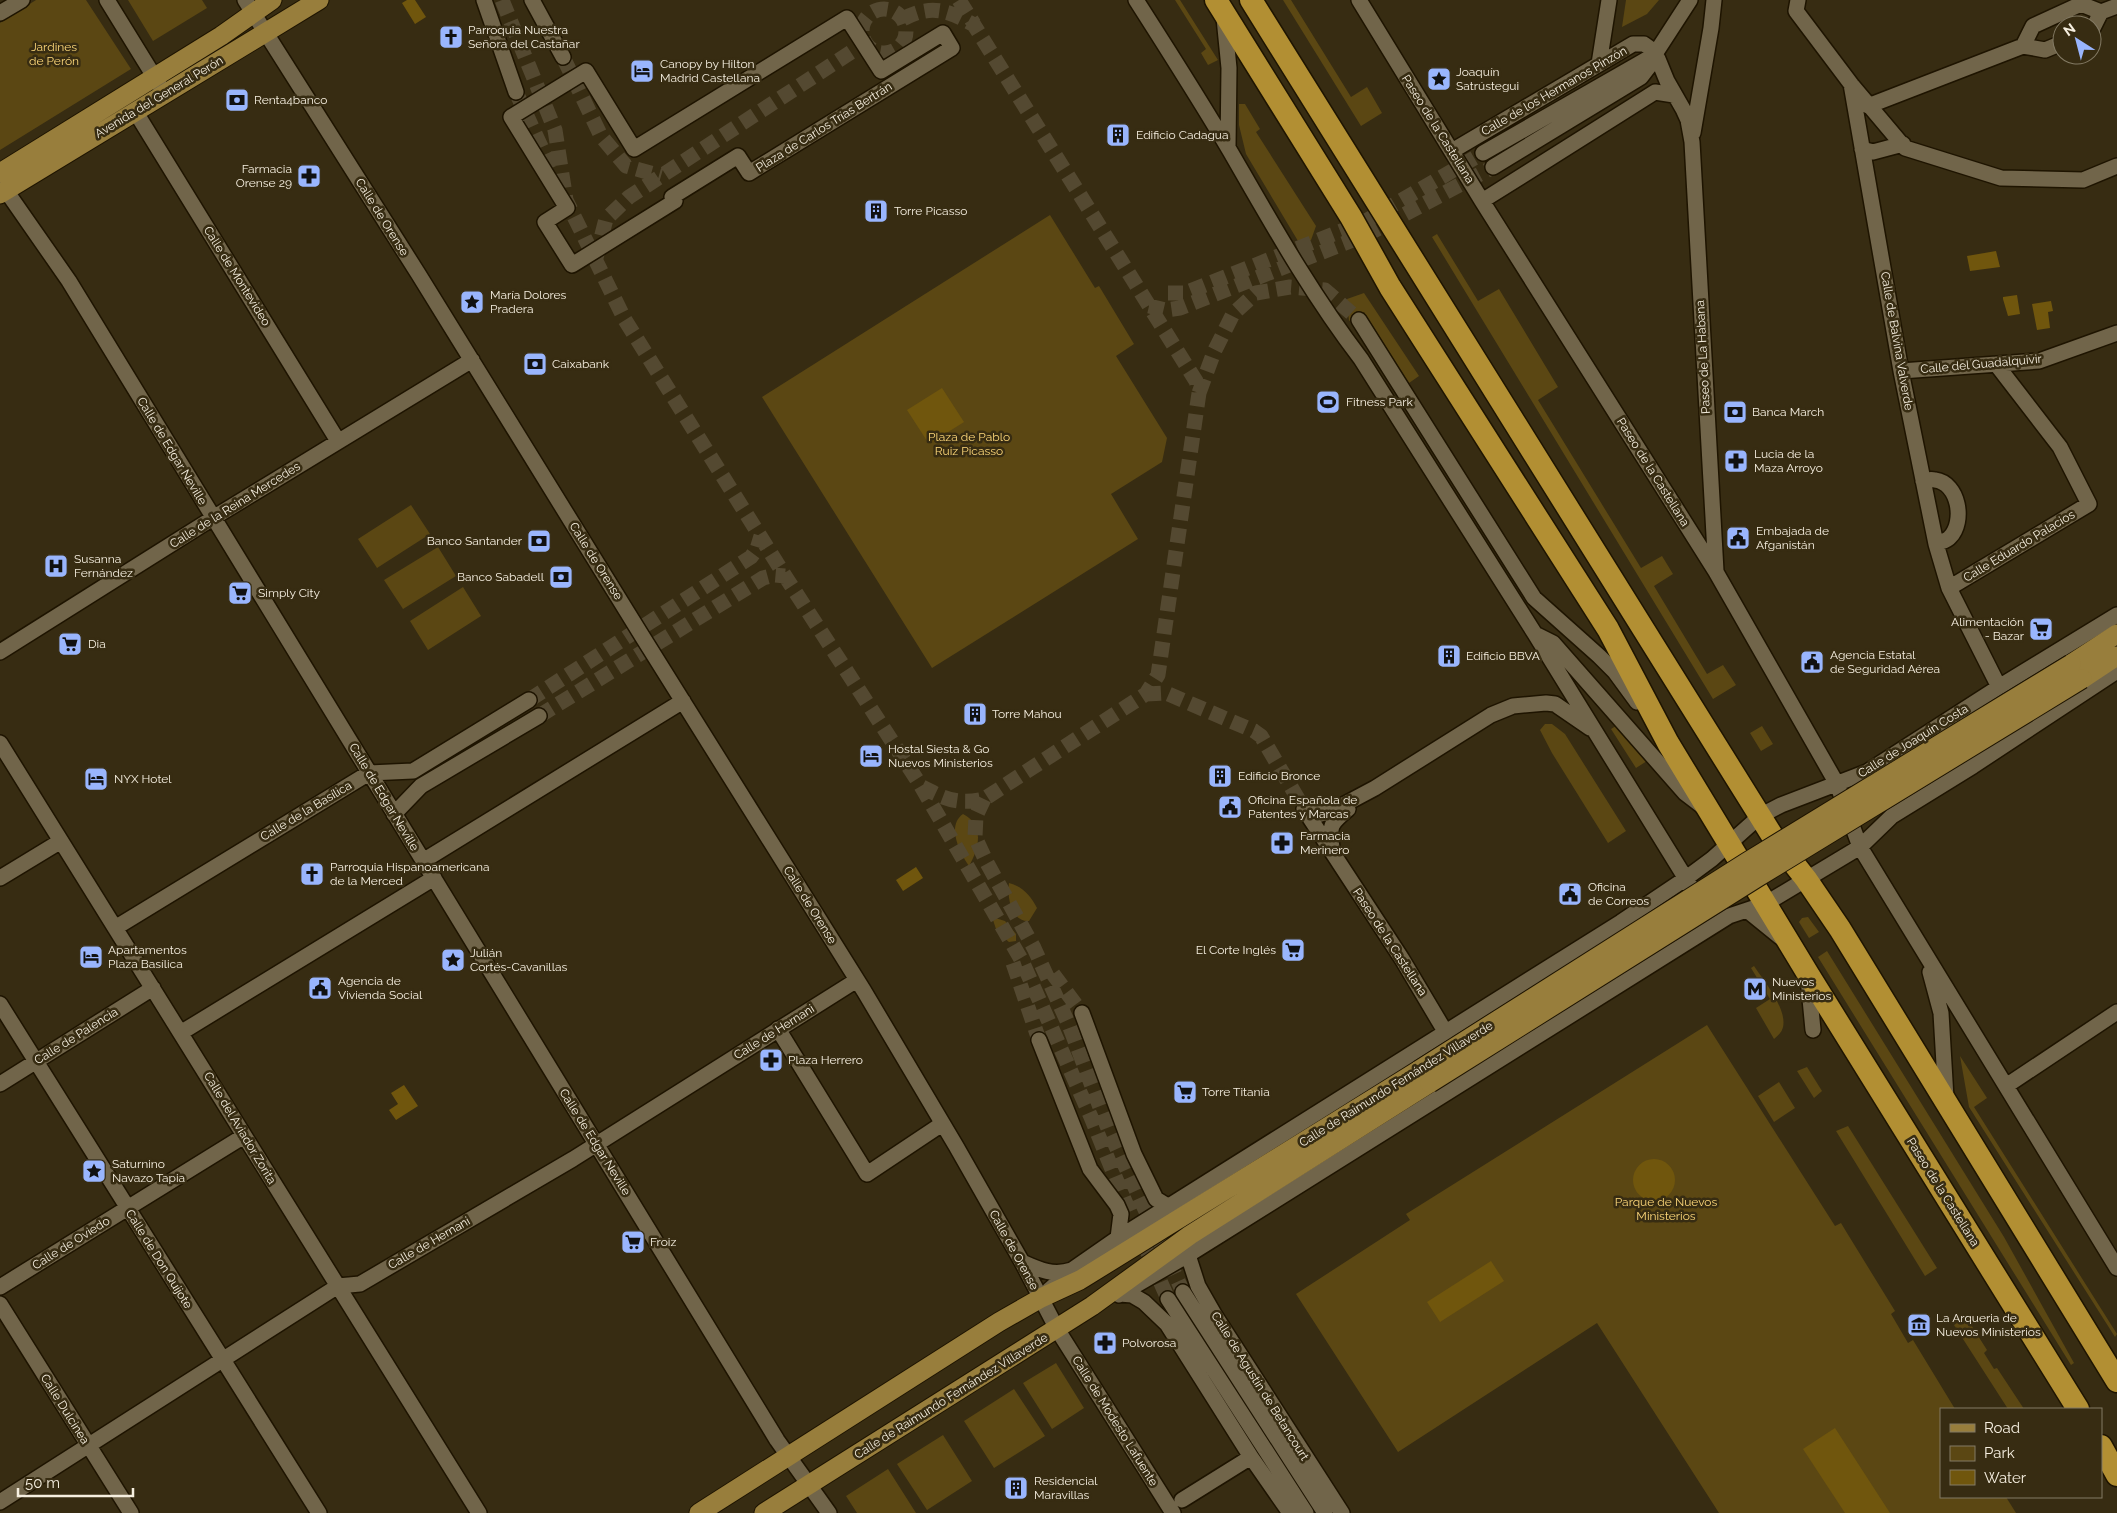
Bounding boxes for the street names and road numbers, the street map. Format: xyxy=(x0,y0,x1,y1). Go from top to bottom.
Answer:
street label: Calle de los Hermanos Pinzón xyxy=(1479,43,1629,139)
street label: Avenida del General Perón xyxy=(92,53,226,141)
street label: Paseo de la Castellana xyxy=(1399,72,1477,186)
street label: Plaza de Carlos Trías Bertrán xyxy=(753,79,895,175)
street label: Calle de Orense xyxy=(353,176,411,258)
street label: Calle de Montevideo xyxy=(201,224,273,328)
street label: Calle de Balvina Valverde xyxy=(1878,271,1916,411)
street label: Paseo de La Habana xyxy=(1693,300,1713,414)
street label: Calle del Guadalquivir xyxy=(1920,352,2043,376)
street label: Calle de Edgar Neville xyxy=(134,395,210,507)
street label: Paseo de la Castellana xyxy=(1614,415,1692,529)
street label: Calle de la Reina Mercedes xyxy=(167,459,303,551)
street label: Calle Eduardo Palacios xyxy=(1961,507,2077,585)
street label: Calle de Orense xyxy=(567,520,625,602)
street label: Calle de Joaquín Costa xyxy=(1855,701,1971,781)
street label: Calle de Edgar Neville xyxy=(346,741,422,853)
street label: Calle de la Basílica xyxy=(258,778,354,844)
street label: Calle de Orense xyxy=(781,864,839,946)
street label: Paseo de la Castellana xyxy=(1350,886,1430,998)
street label: Calle de Hernani xyxy=(731,1002,817,1062)
street label: Calle de Palencia xyxy=(32,1005,120,1067)
street label: Calle de Raimundo Fernández Villaverde xyxy=(1297,1018,1495,1150)
street label: Calle del Aviador Zorita xyxy=(201,1069,279,1187)
street label: Calle de Edgar Neville xyxy=(556,1086,634,1198)
street label: Paseo de la Castellana xyxy=(1904,1135,1982,1249)
street label: Calle de Don Quijote xyxy=(123,1207,195,1311)
street label: Calle de Orense xyxy=(986,1208,1042,1292)
street label: Calle de Oviedo xyxy=(30,1214,112,1272)
street label: Calle de Hernani xyxy=(386,1214,472,1272)
street label: Calle de Agustín de Betancourt xyxy=(1208,1309,1312,1463)
street label: Calle de Raimundo Fernández Villaverde xyxy=(852,1330,1050,1462)
street label: Calle de Modesto Lafuente xyxy=(1069,1353,1161,1489)
street label: Calle Dulcinea xyxy=(38,1371,92,1447)

